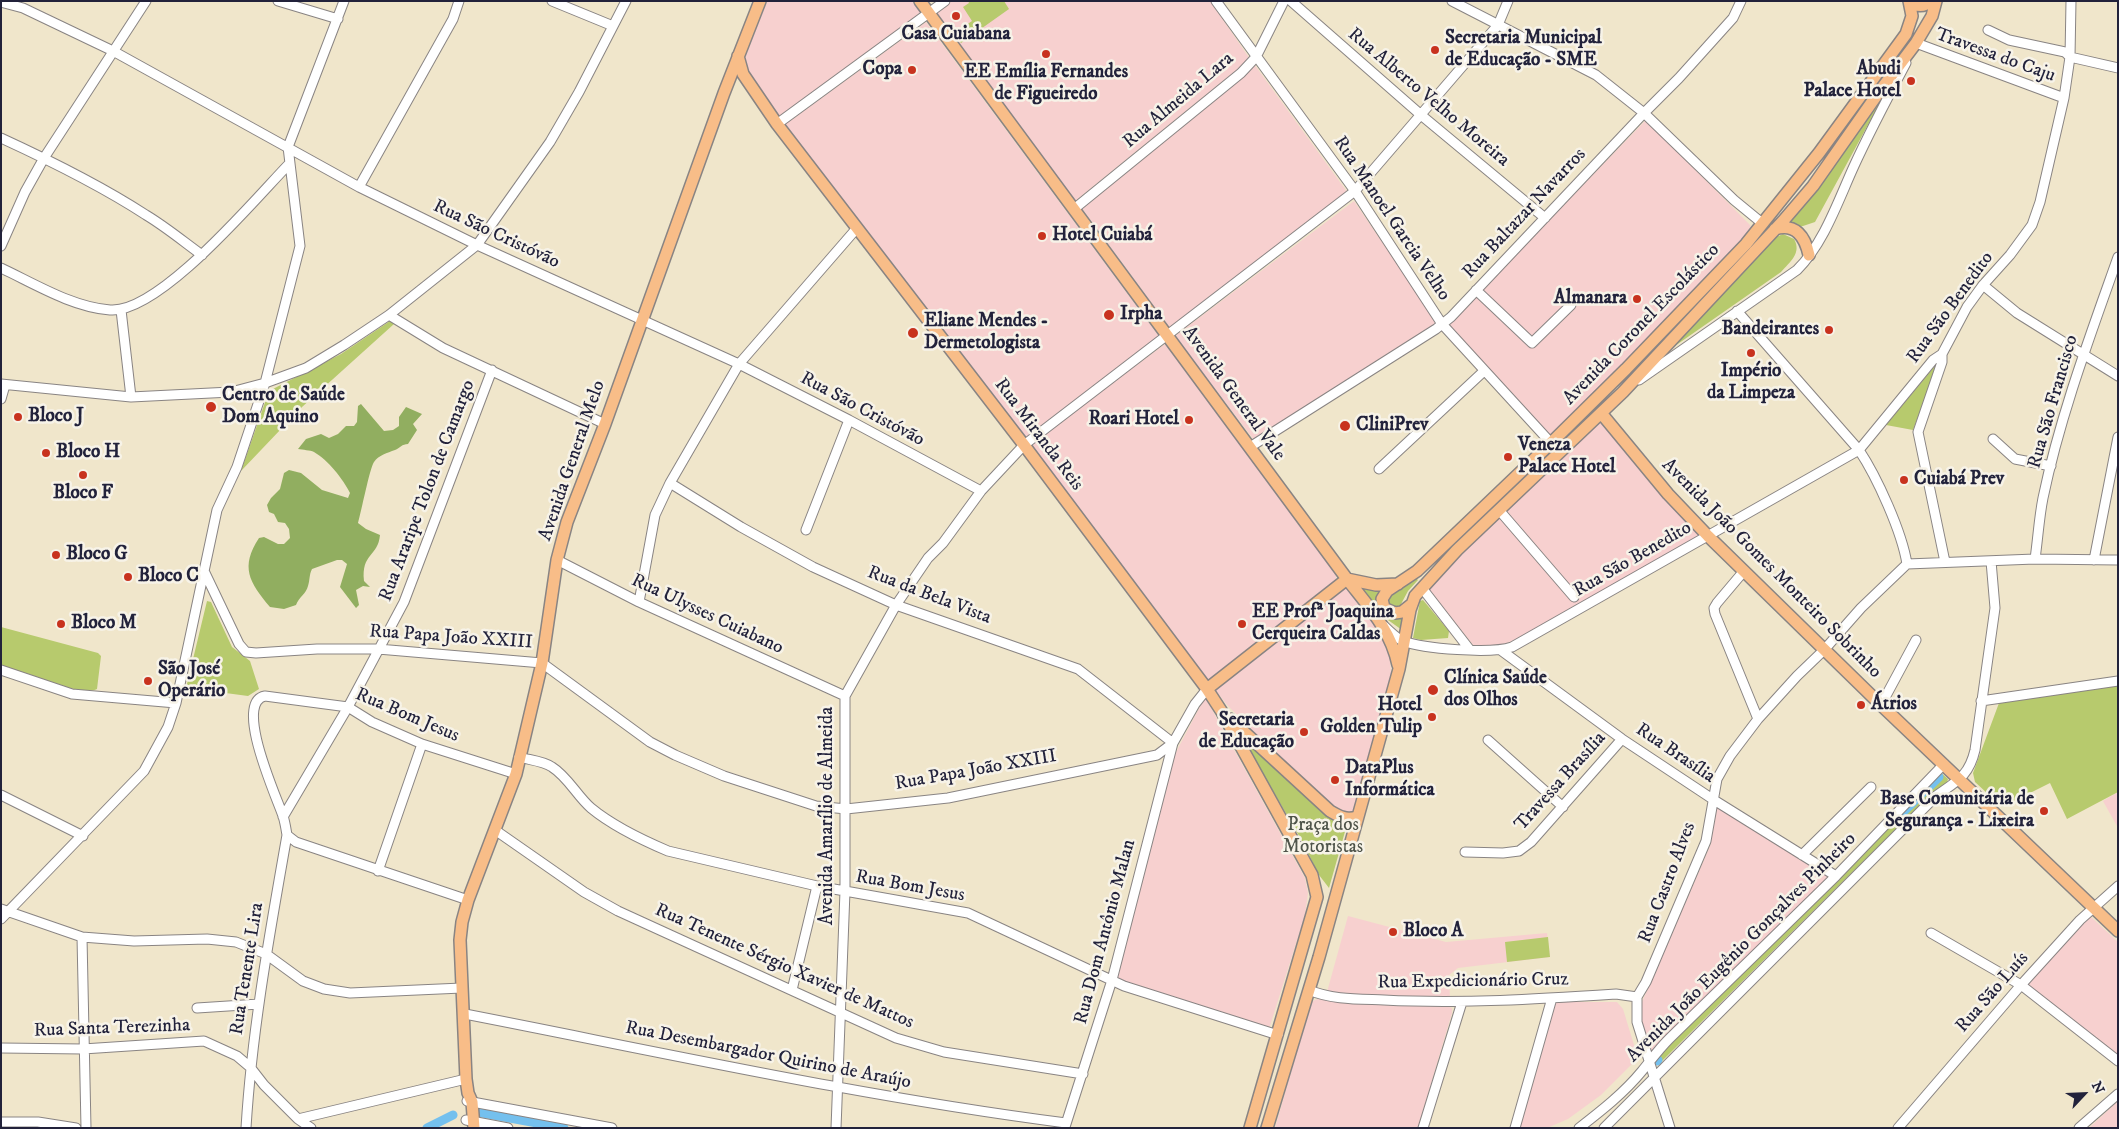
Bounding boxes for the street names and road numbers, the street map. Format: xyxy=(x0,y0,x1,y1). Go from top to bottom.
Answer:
street label: Rua Alberto Velho Moreira xyxy=(1343,24,1513,172)
street label: Travessa do Caju xyxy=(1932,24,2058,88)
street label: Rua Almeida Lara xyxy=(1119,48,1239,154)
street label: Rua Manoel Garcia Velho xyxy=(1327,132,1455,306)
street label: Rua Baltazar Navarros xyxy=(1458,144,1592,284)
street label: Rua São Cristóvão xyxy=(429,196,563,274)
street label: Avenida Coronel Escolástico xyxy=(1559,240,1725,410)
street label: Rua São Benedito xyxy=(1903,248,1999,368)
street label: Avenida General Vale xyxy=(1177,322,1289,466)
street label: Rua São Francisco xyxy=(2024,333,2084,471)
street label: Rua São Cristóvão xyxy=(796,368,928,452)
street label: Rua Miranda Reis xyxy=(988,374,1088,496)
street label: Rua Araripe Tolon de Camargo xyxy=(375,377,481,605)
street label: Avenida General Melo xyxy=(535,378,611,544)
street label: Avenida João Gomes Monteiro Sobrinho xyxy=(1656,454,1886,684)
street label: Rua São Benedito xyxy=(1570,517,1696,603)
street label: Rua da Bela Vista xyxy=(864,562,994,630)
street label: Rua Ulysses Cuiabano xyxy=(627,570,787,660)
street label: Rua Papa João XXIII xyxy=(369,621,533,655)
street label: Rua Bom Jesus xyxy=(352,684,462,748)
street label: Avenida Amarílio de Almeida xyxy=(817,707,839,925)
street label: Rua Brasília xyxy=(1631,719,1719,789)
street label: Travessa Brasília xyxy=(1511,728,1611,836)
street label: Rua Papa João XXIII xyxy=(893,746,1059,796)
street label: Rua Castro Alves xyxy=(1634,819,1702,947)
street label: Avenida João Eugênio Gonçalves Pinheiro xyxy=(1622,828,1862,1068)
street label: Rua Dom Antônio Malan xyxy=(1070,837,1142,1027)
street label: Rua Bom Jesus xyxy=(854,866,966,908)
street label: Rua Tenente Sérgio Xavier de Mattos xyxy=(651,899,917,1035)
street label: Rua Tenente Lira xyxy=(226,901,270,1037)
street label: Rua São Luís xyxy=(1952,948,2034,1038)
street label: Rua Expedicionário Cruz xyxy=(1377,969,1569,995)
street label: Rua Santa Terezinha xyxy=(33,1015,191,1043)
street label: Rua Desembargador Quirino de Araújo xyxy=(623,1017,913,1095)

